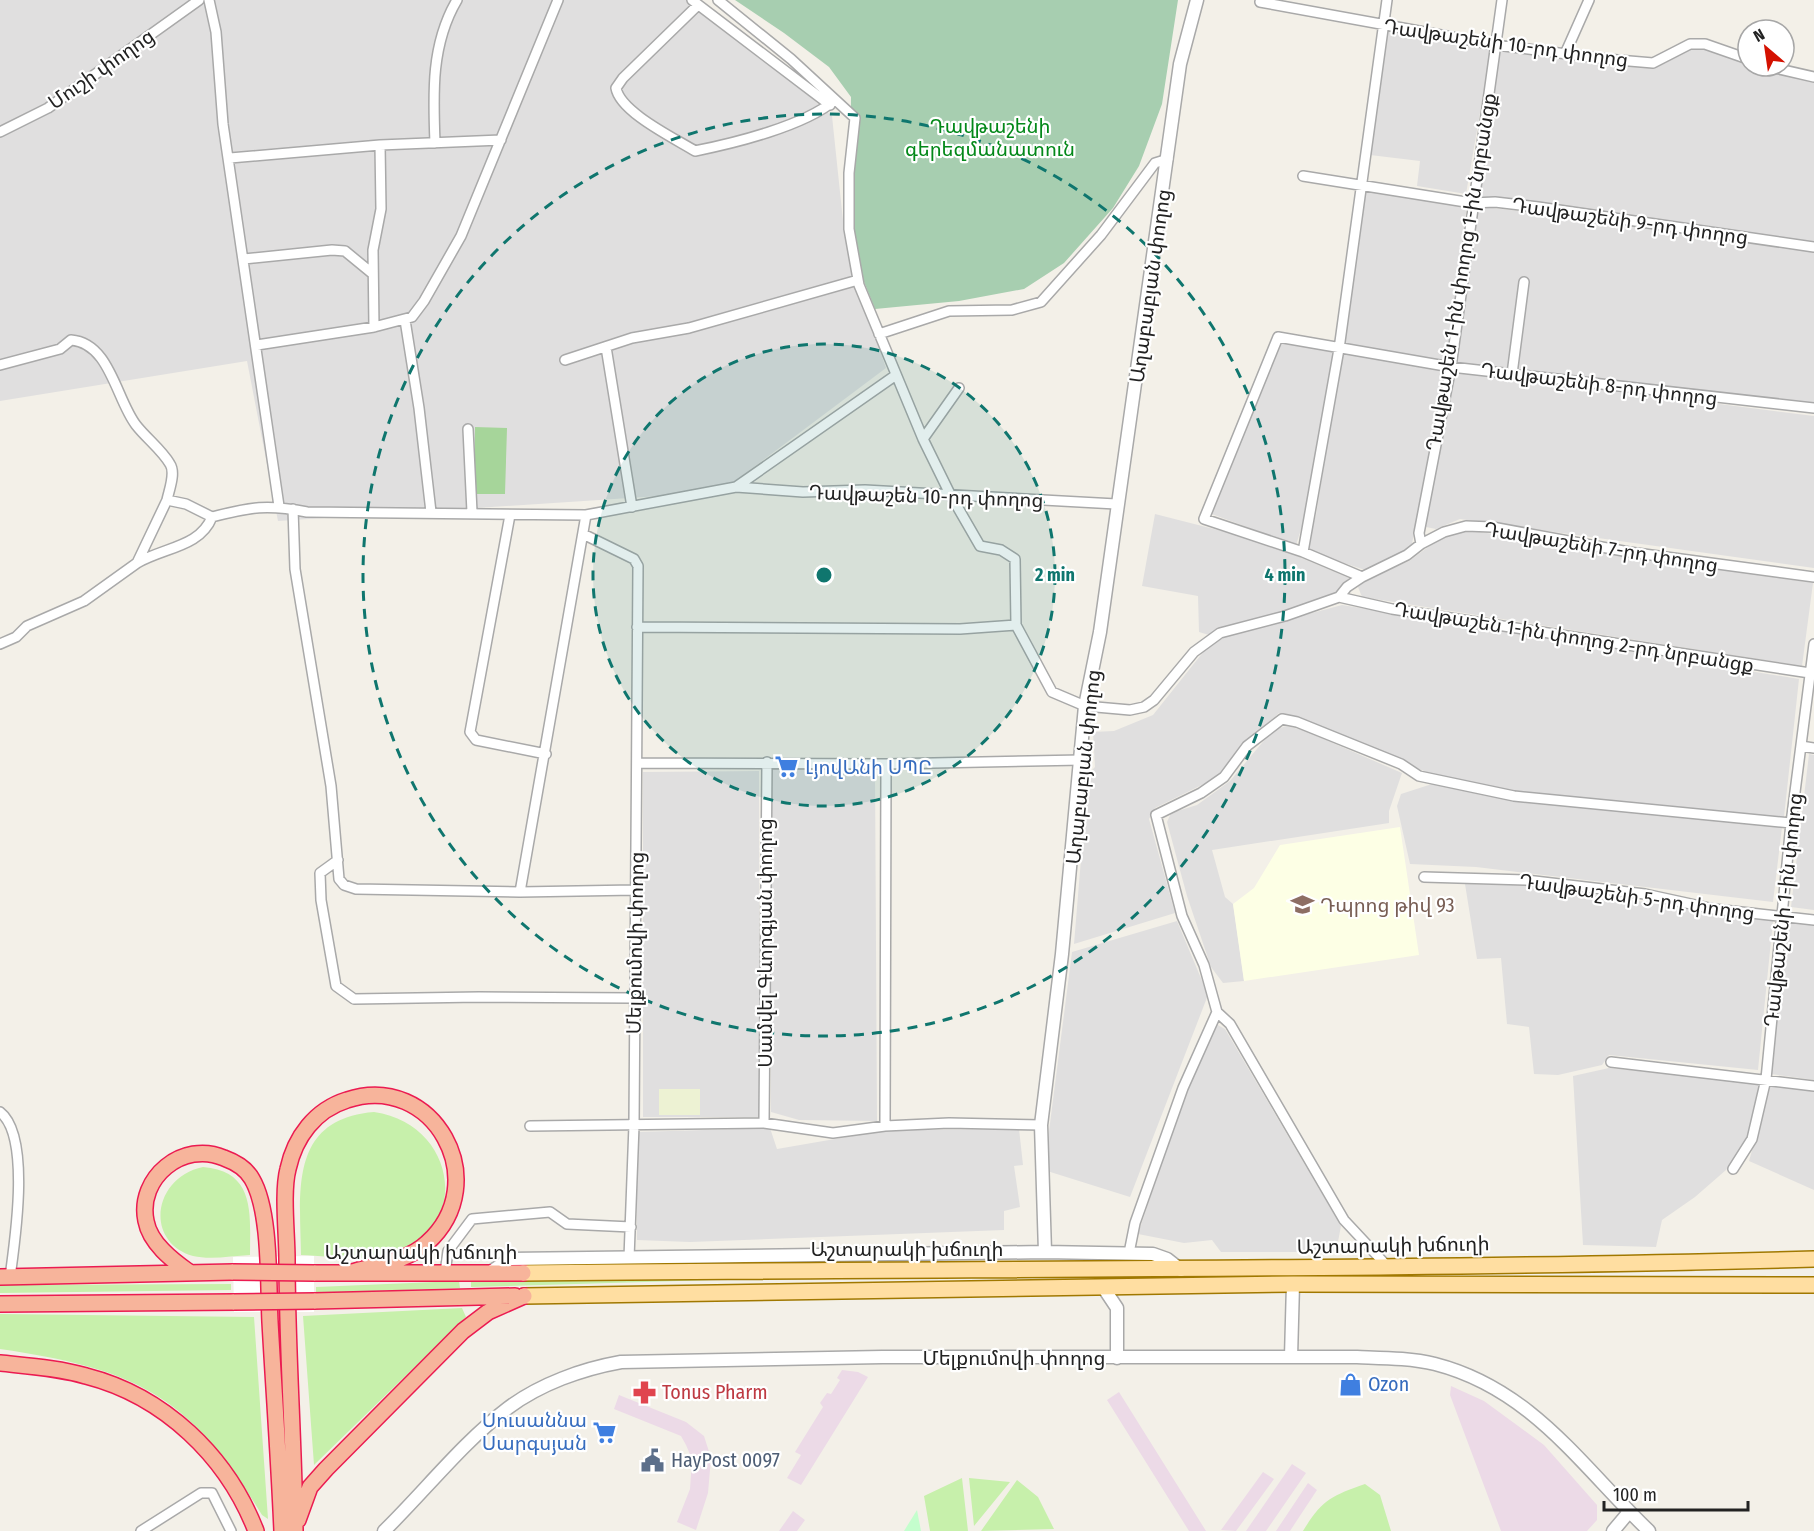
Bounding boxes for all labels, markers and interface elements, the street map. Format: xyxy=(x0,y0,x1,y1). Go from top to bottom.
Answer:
street label: Դավթաշենի 10-րդ փողոց xyxy=(1382,14,1630,72)
north arrow xyxy=(1736,18,1796,78)
street label: Մուշի փողոց xyxy=(43,24,159,114)
text: N xyxy=(1750,25,1768,46)
street label: Դավթաշեն 1-ին փողոց 1-ին նրբանցք xyxy=(1421,91,1501,453)
park label: Դավթաշենի գերեզմանատուն xyxy=(905,114,1075,161)
street label: Աղաբաբյան փողոց xyxy=(1125,187,1175,385)
street label: Դավթաշենի 9-րդ փողոց xyxy=(1510,193,1750,249)
street label: Դավթաշենի 8-րդ փողոց xyxy=(1479,358,1719,410)
street label: Դավթաշեն 10-րդ փողոց xyxy=(808,480,1044,512)
street label: Դավթաշենի 7-րդ փողոց xyxy=(1482,517,1720,577)
text: 2 min xyxy=(1034,564,1075,586)
text: 4 min xyxy=(1265,564,1305,586)
centre of rings xyxy=(814,565,834,585)
street label: Դավթաշեն 1-ին փողոց 2-րդ նրբանցք xyxy=(1392,597,1756,677)
street label: Աղաբաբյան փողոց xyxy=(1061,668,1105,866)
supermarket icon: ԼյովԱնի ՍՊԸ xyxy=(774,754,800,780)
place label: ԼյովԱնի ՍՊԸ xyxy=(805,755,932,779)
street label: Դավթաշենի 1-ին փողոց xyxy=(1759,792,1807,1028)
street label: Սամվել Գևորգյան փողոց xyxy=(753,818,777,1068)
street label: Մելքումովի փողոց xyxy=(621,851,649,1035)
street label: Դավթաշենի 5-րդ փողոց xyxy=(1518,869,1756,925)
school or university icon: Դպրոց թիվ 93 xyxy=(1289,892,1315,918)
place label: Դպրոց թիվ 93 xyxy=(1320,893,1455,917)
street label: Աշտարակի խճուղի xyxy=(1296,1231,1490,1259)
street label: Աշտարակի խճուղի xyxy=(811,1237,1003,1261)
street label: Աշտարակի խճուղի xyxy=(325,1240,517,1264)
street label: Մելքումովի փողոց xyxy=(923,1346,1105,1370)
shop icon: Ozon xyxy=(1337,1371,1363,1397)
place label: Ozon xyxy=(1368,1372,1409,1396)
pharmacy icon: Tonus Pharm xyxy=(631,1379,657,1405)
place label: Tonus Pharm xyxy=(662,1380,768,1404)
place label: Սուսաննա Սարգսյան xyxy=(482,1408,587,1455)
supermarket icon: Սուսաննա Սարգսյան xyxy=(592,1419,618,1445)
public building icon: HayPost 0097 xyxy=(640,1447,666,1473)
place label: HayPost 0097 xyxy=(671,1448,780,1472)
scale bar xyxy=(1604,1474,1748,1512)
text: 100 m xyxy=(1613,1484,1657,1506)

